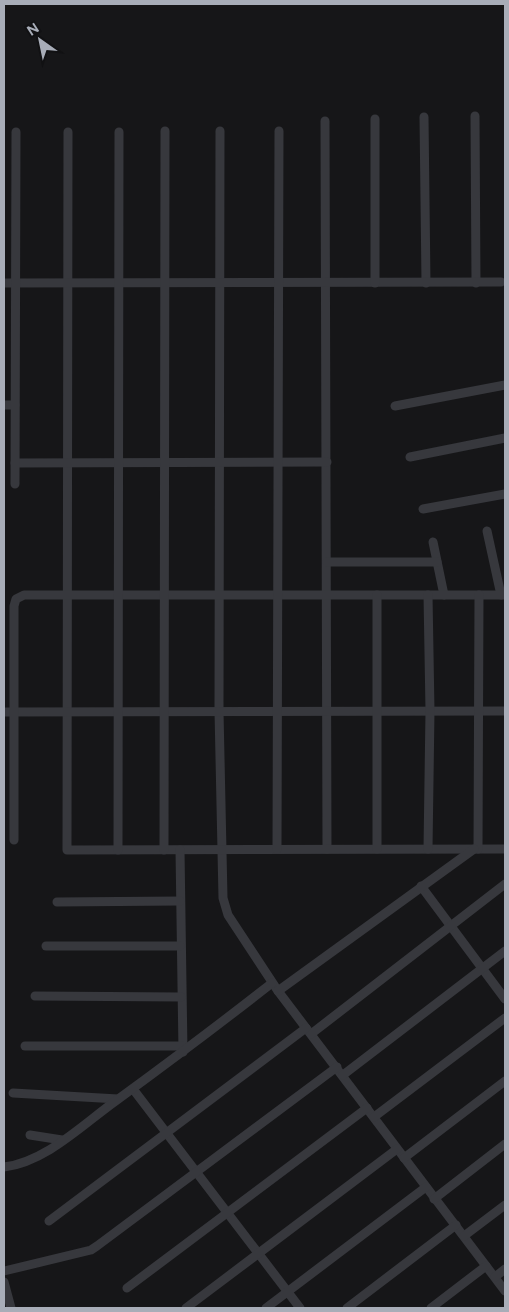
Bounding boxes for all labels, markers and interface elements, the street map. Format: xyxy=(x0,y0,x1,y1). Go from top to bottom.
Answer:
north arrow xyxy=(15,15,65,65)
text: N xyxy=(24,19,42,40)

